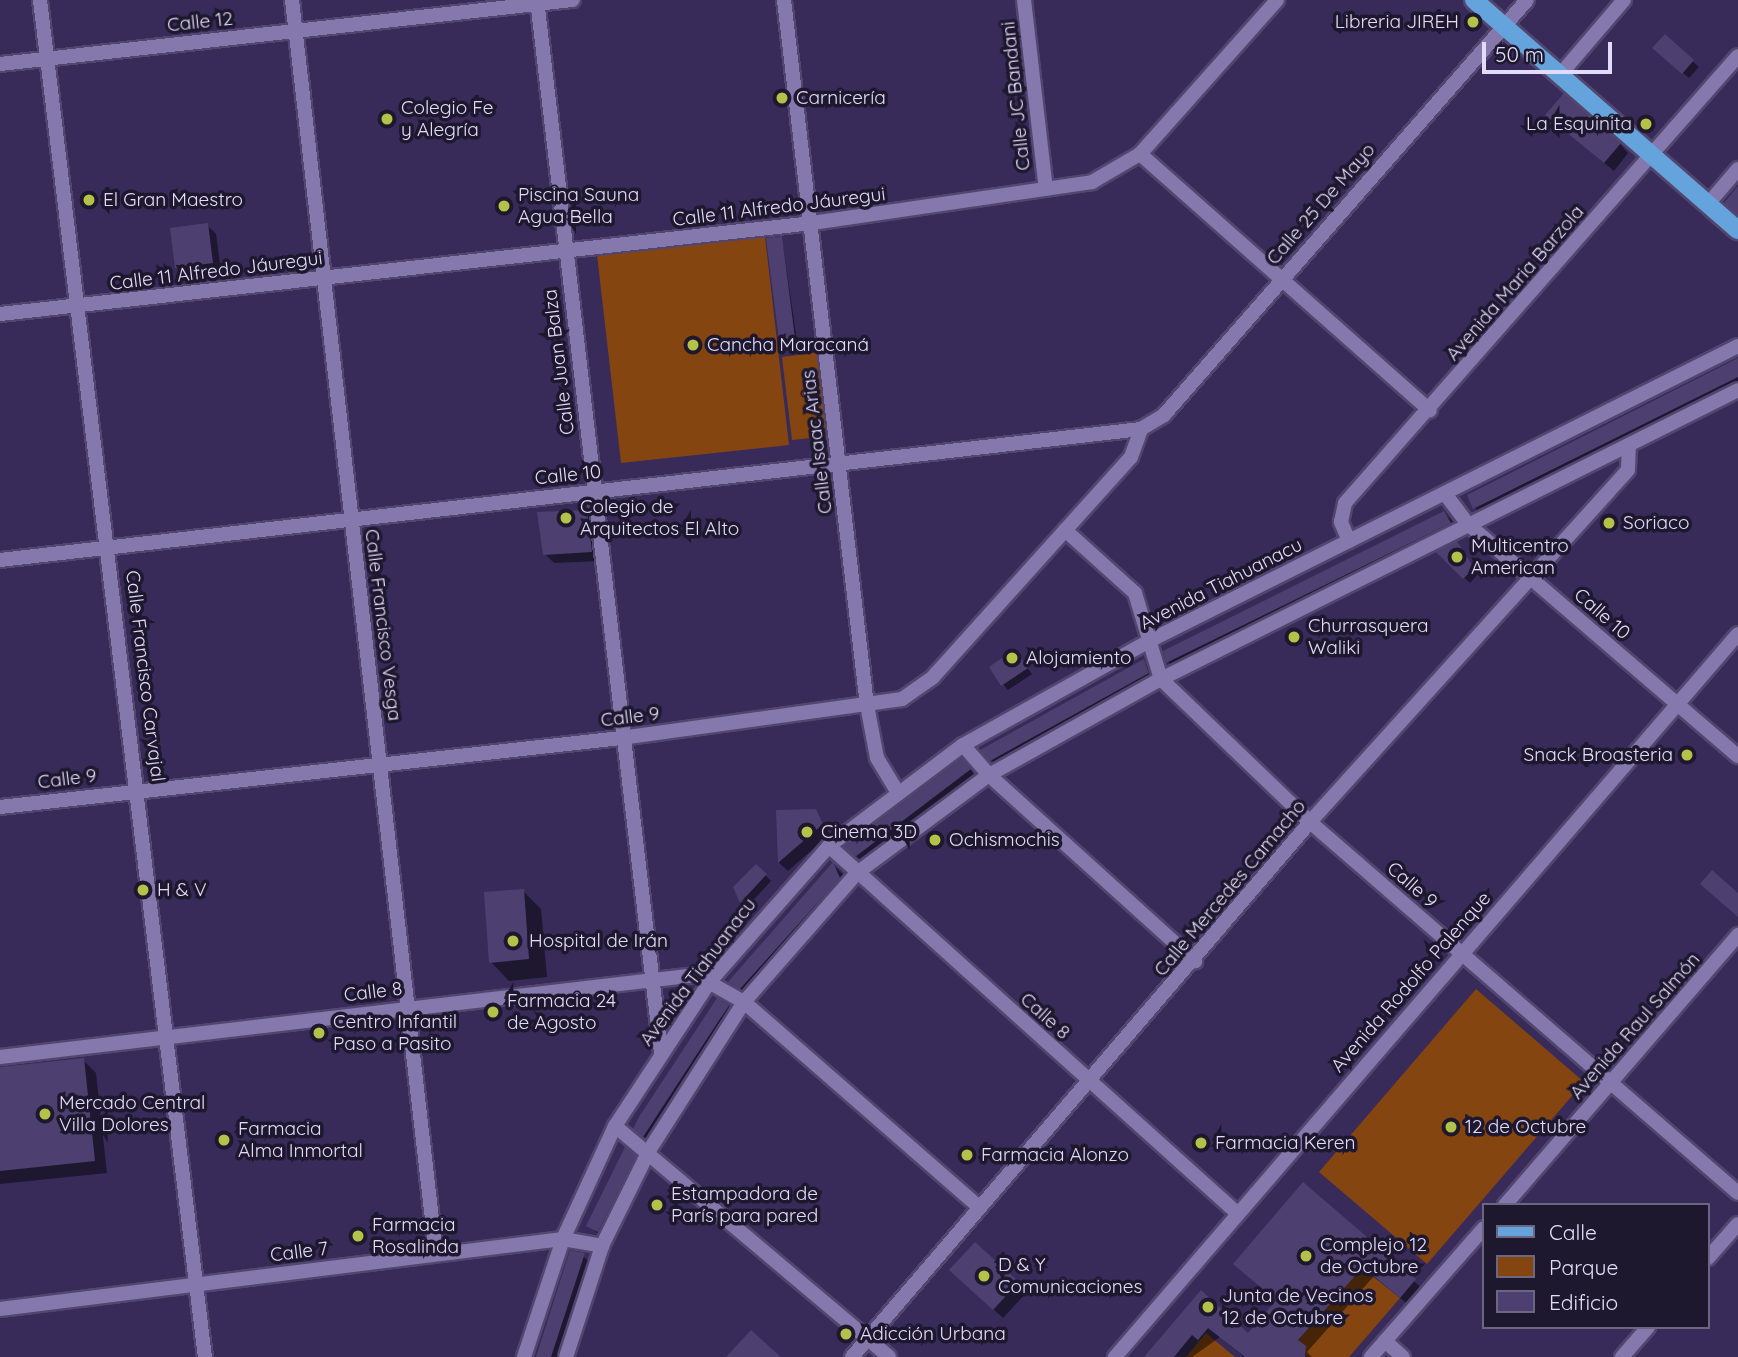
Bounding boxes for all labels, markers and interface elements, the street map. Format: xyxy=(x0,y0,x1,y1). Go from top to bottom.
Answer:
street label: Calle 12 xyxy=(166,7,234,37)
place label: Libreria JIREH xyxy=(1335,11,1459,33)
marker: Libreria JIREH xyxy=(1465,14,1481,30)
street label: Calle JC Bandani xyxy=(997,20,1035,172)
scale bar xyxy=(1486,28,1616,72)
text: 50 m xyxy=(1495,41,1544,67)
place label: Carnicería xyxy=(796,87,886,109)
marker: Carnicería xyxy=(774,90,790,106)
place label: Colegio Fe y Alegría xyxy=(401,97,493,141)
marker: Colegio Fe y Alegría xyxy=(379,111,395,127)
place label: La Esquinita xyxy=(1526,113,1632,135)
marker: La Esquinita xyxy=(1638,116,1654,132)
street label: Calle 25 De Mayo xyxy=(1262,139,1380,269)
street label: Calle 11 Alfredo Jáuregui xyxy=(671,183,887,231)
place label: Piscina Sauna Agua Bella xyxy=(518,184,639,228)
place label: El Gran Maestro xyxy=(103,189,243,211)
marker: El Gran Maestro xyxy=(81,192,97,208)
marker: Piscina Sauna Agua Bella xyxy=(496,198,512,214)
street label: Avenida Maria Barzola xyxy=(1441,201,1589,365)
street label: Calle 11 Alfredo Jáuregui xyxy=(108,247,324,295)
street label: Calle Juan Balza xyxy=(539,288,579,436)
place label: Cancha Maracaná xyxy=(707,334,869,356)
marker: Cancha Maracaná xyxy=(685,337,701,353)
street label: Calle Isaac Arias xyxy=(797,369,837,515)
street label: Calle 10 xyxy=(534,460,602,490)
place label: Colegio de Arquitectos El Alto xyxy=(580,496,739,540)
marker: Colegio de Arquitectos El Alto xyxy=(558,510,574,526)
place label: Soriaco xyxy=(1623,512,1689,534)
marker: Soriaco xyxy=(1601,515,1617,531)
street label: Calle Francisco Vesga xyxy=(360,528,406,722)
street label: Avenida Tiahuanacu xyxy=(1136,533,1306,635)
place label: Multicentro American xyxy=(1471,535,1569,579)
marker: Multicentro American xyxy=(1449,549,1465,565)
street label: Calle Francisco Carvajal xyxy=(121,569,169,783)
street label: Calle 10 xyxy=(1569,584,1635,644)
place label: Churrasquera Waliki xyxy=(1308,615,1428,659)
marker: Churrasquera Waliki xyxy=(1286,629,1302,645)
place label: Alojamiento xyxy=(1026,647,1132,669)
marker: Alojamiento xyxy=(1004,650,1020,666)
street label: Calle 9 xyxy=(599,702,661,732)
place label: Snack Broasteria xyxy=(1523,744,1673,766)
marker: Snack Broasteria xyxy=(1679,747,1695,763)
street label: Calle 9 xyxy=(36,764,98,794)
street label: Calle Mercedes Camacho xyxy=(1149,795,1311,981)
place label: Cinema 3D xyxy=(821,821,917,843)
marker: Cinema 3D xyxy=(799,824,815,840)
place label: Ochismochis xyxy=(949,829,1060,851)
marker: Ochismochis xyxy=(927,832,943,848)
street label: Calle 9 xyxy=(1382,857,1442,913)
place label: H & V xyxy=(157,879,207,901)
marker: H & V xyxy=(135,882,151,898)
street label: Avenida Rodolfo Palenque xyxy=(1326,887,1496,1077)
street label: Avenida Tiahuanacu xyxy=(635,894,761,1050)
place label: Hospital de Irán xyxy=(529,930,668,952)
marker: Hospital de Irán xyxy=(503,931,523,951)
street label: Avenida Raul Salmón xyxy=(1565,948,1705,1104)
street label: Calle 8 xyxy=(343,977,403,1007)
street label: Calle 8 xyxy=(1016,988,1074,1044)
place label: Farmacia 24 de Agosto xyxy=(507,990,616,1034)
marker: Farmacia 24 de Agosto xyxy=(485,1004,501,1020)
place label: Centro Infantil Paso a Pasito xyxy=(333,1011,457,1055)
marker: Centro Infantil Paso a Pasito xyxy=(311,1025,327,1041)
place label: Mercado Central Villa Dolores xyxy=(59,1092,205,1136)
marker: Mercado Central Villa Dolores xyxy=(37,1106,53,1122)
place label: 12 de Octubre xyxy=(1465,1116,1586,1138)
place label: Farmacia Alma Inmortal xyxy=(238,1118,363,1162)
marker: 12 de Octubre xyxy=(1443,1119,1459,1135)
marker: Farmacia Alma Inmortal xyxy=(216,1132,232,1148)
place label: Farmacia Keren xyxy=(1215,1132,1355,1154)
marker: Farmacia Keren xyxy=(1193,1135,1209,1151)
place label: Farmacia Alonzo xyxy=(981,1144,1129,1166)
marker: Farmacia Alonzo xyxy=(959,1147,975,1163)
place label: Estampadora de París para pared xyxy=(671,1183,818,1227)
marker: Estampadora de París para pared xyxy=(649,1197,665,1213)
legend xyxy=(1482,1203,1710,1329)
place label: Farmacia Rosalinda xyxy=(372,1214,459,1258)
text: Calle xyxy=(1549,1219,1597,1245)
marker: Farmacia Rosalinda xyxy=(350,1228,366,1244)
place label: Complejo 12 de Octubre xyxy=(1320,1234,1427,1278)
street label: Calle 7 xyxy=(269,1237,329,1267)
marker: Complejo 12 de Octubre xyxy=(1298,1248,1314,1264)
place label: D & Y Comunicaciones xyxy=(998,1254,1142,1298)
text: Parque xyxy=(1549,1254,1618,1280)
marker: D & Y Comunicaciones xyxy=(976,1268,992,1284)
place label: Junta de Vecinos 12 de Octubre xyxy=(1222,1285,1373,1329)
text: Edificio xyxy=(1549,1289,1618,1315)
marker: Junta de Vecinos 12 de Octubre xyxy=(1200,1299,1216,1315)
place label: Adicción Urbana xyxy=(860,1323,1006,1345)
marker: Adicción Urbana xyxy=(838,1326,854,1342)

